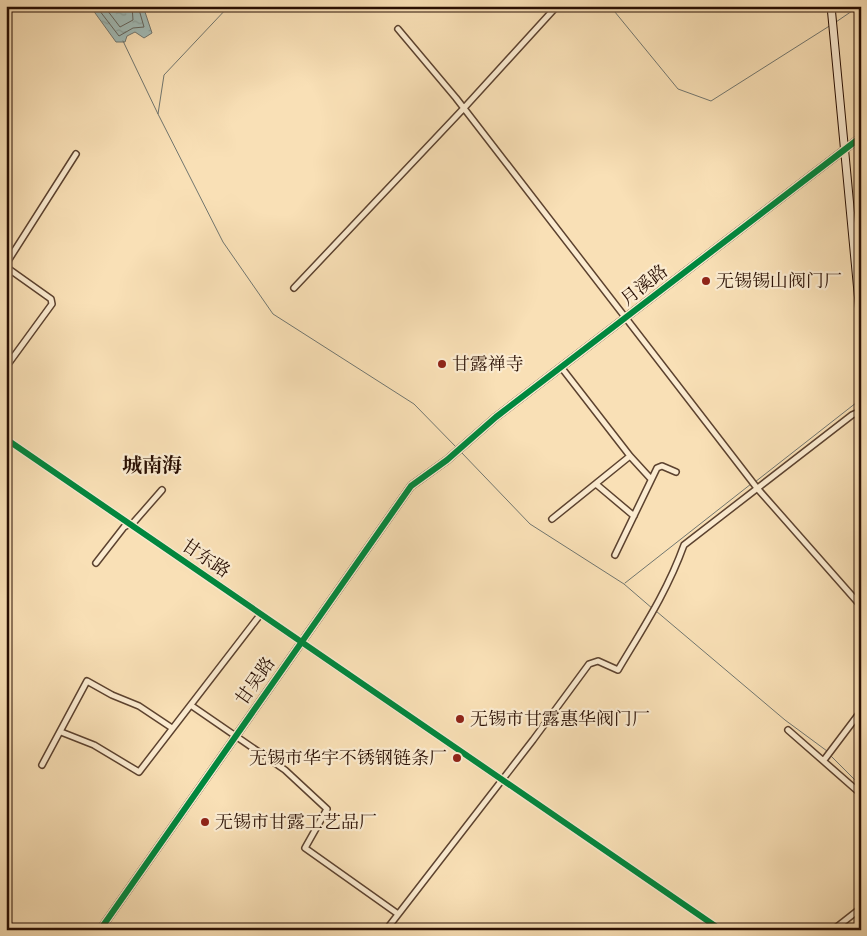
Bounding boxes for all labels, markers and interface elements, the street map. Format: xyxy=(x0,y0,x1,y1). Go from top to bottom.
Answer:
street label: 月溪路 xyxy=(617,260,673,311)
place label: 无锡锡山阀门厂 xyxy=(716,271,842,293)
marker: 无锡锡山阀门厂 xyxy=(700,275,712,287)
place label: 甘露禅寺 xyxy=(452,354,524,376)
marker: 甘露禅寺 xyxy=(436,358,448,370)
district label: 城南海 xyxy=(122,454,182,479)
street label: 甘东路 xyxy=(177,535,234,583)
street label: 甘吴路 xyxy=(231,653,280,710)
place label: 无锡市甘露惠华阀门厂 xyxy=(470,709,650,731)
marker: 无锡市甘露惠华阀门厂 xyxy=(454,713,466,725)
place label: 无锡市华宇不锈钢链条厂 xyxy=(249,748,447,770)
marker: 无锡市华宇不锈钢链条厂 xyxy=(451,752,463,764)
place label: 无锡市甘露工艺品厂 xyxy=(215,812,377,834)
marker: 无锡市甘露工艺品厂 xyxy=(199,816,211,828)

